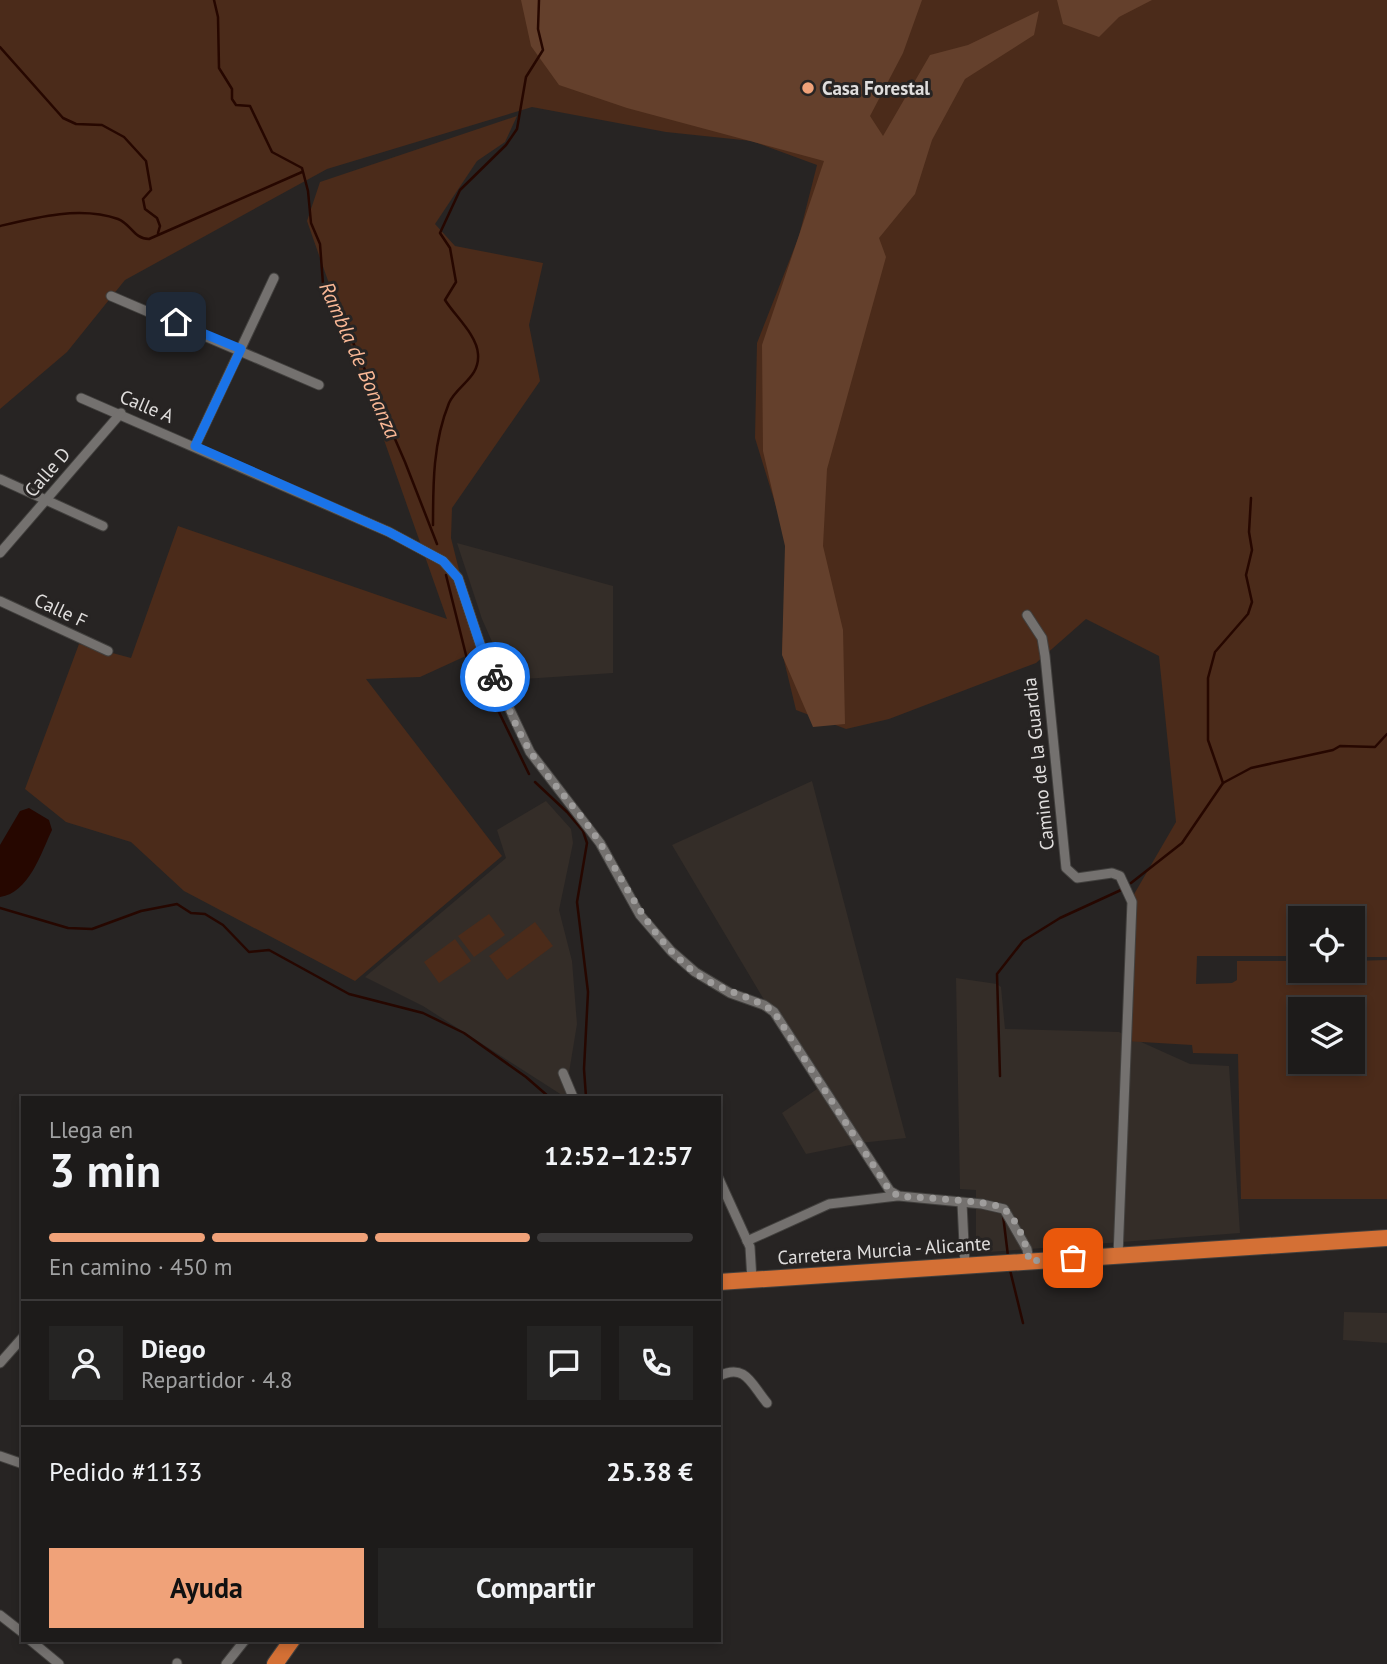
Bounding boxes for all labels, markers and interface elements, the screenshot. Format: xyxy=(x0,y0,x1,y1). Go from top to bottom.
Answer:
place label: Casa Forestal xyxy=(822,76,930,100)
marker: Casa Forestal xyxy=(800,80,816,96)
water label: Rambla de Bonanza xyxy=(313,277,407,443)
pin xyxy=(146,292,206,352)
icon: home xyxy=(157,303,195,341)
street label: Calle A xyxy=(116,384,178,428)
street label: Calle D xyxy=(19,442,75,502)
street label: Calle F xyxy=(31,587,91,633)
courier xyxy=(460,642,530,712)
icon: bike xyxy=(476,658,514,696)
street label: Camino de la Guardia xyxy=(1017,676,1059,852)
map controls xyxy=(1288,906,1365,1074)
button: locate xyxy=(1288,906,1365,983)
button: layers xyxy=(1288,997,1365,1074)
text: Llega en xyxy=(49,1115,133,1144)
text: 12:52–12:57 xyxy=(544,1139,693,1172)
text: 3 min xyxy=(49,1140,161,1200)
pin xyxy=(1043,1228,1103,1288)
street label: Carretera Murcia - Alicante xyxy=(777,1231,991,1269)
icon: bag xyxy=(1054,1239,1092,1277)
text: En camino · 450 m xyxy=(49,1252,232,1281)
button: person xyxy=(49,1326,123,1400)
button: chat xyxy=(527,1326,601,1400)
button: phone xyxy=(619,1326,693,1400)
text: Diego xyxy=(141,1332,206,1365)
text: Repartidor · 4.8 xyxy=(141,1365,293,1394)
text: Pedido #1133 xyxy=(49,1455,202,1488)
text: 25.38 € xyxy=(606,1455,693,1488)
button: Ayuda xyxy=(49,1548,364,1628)
button: Compartir xyxy=(378,1548,693,1628)

